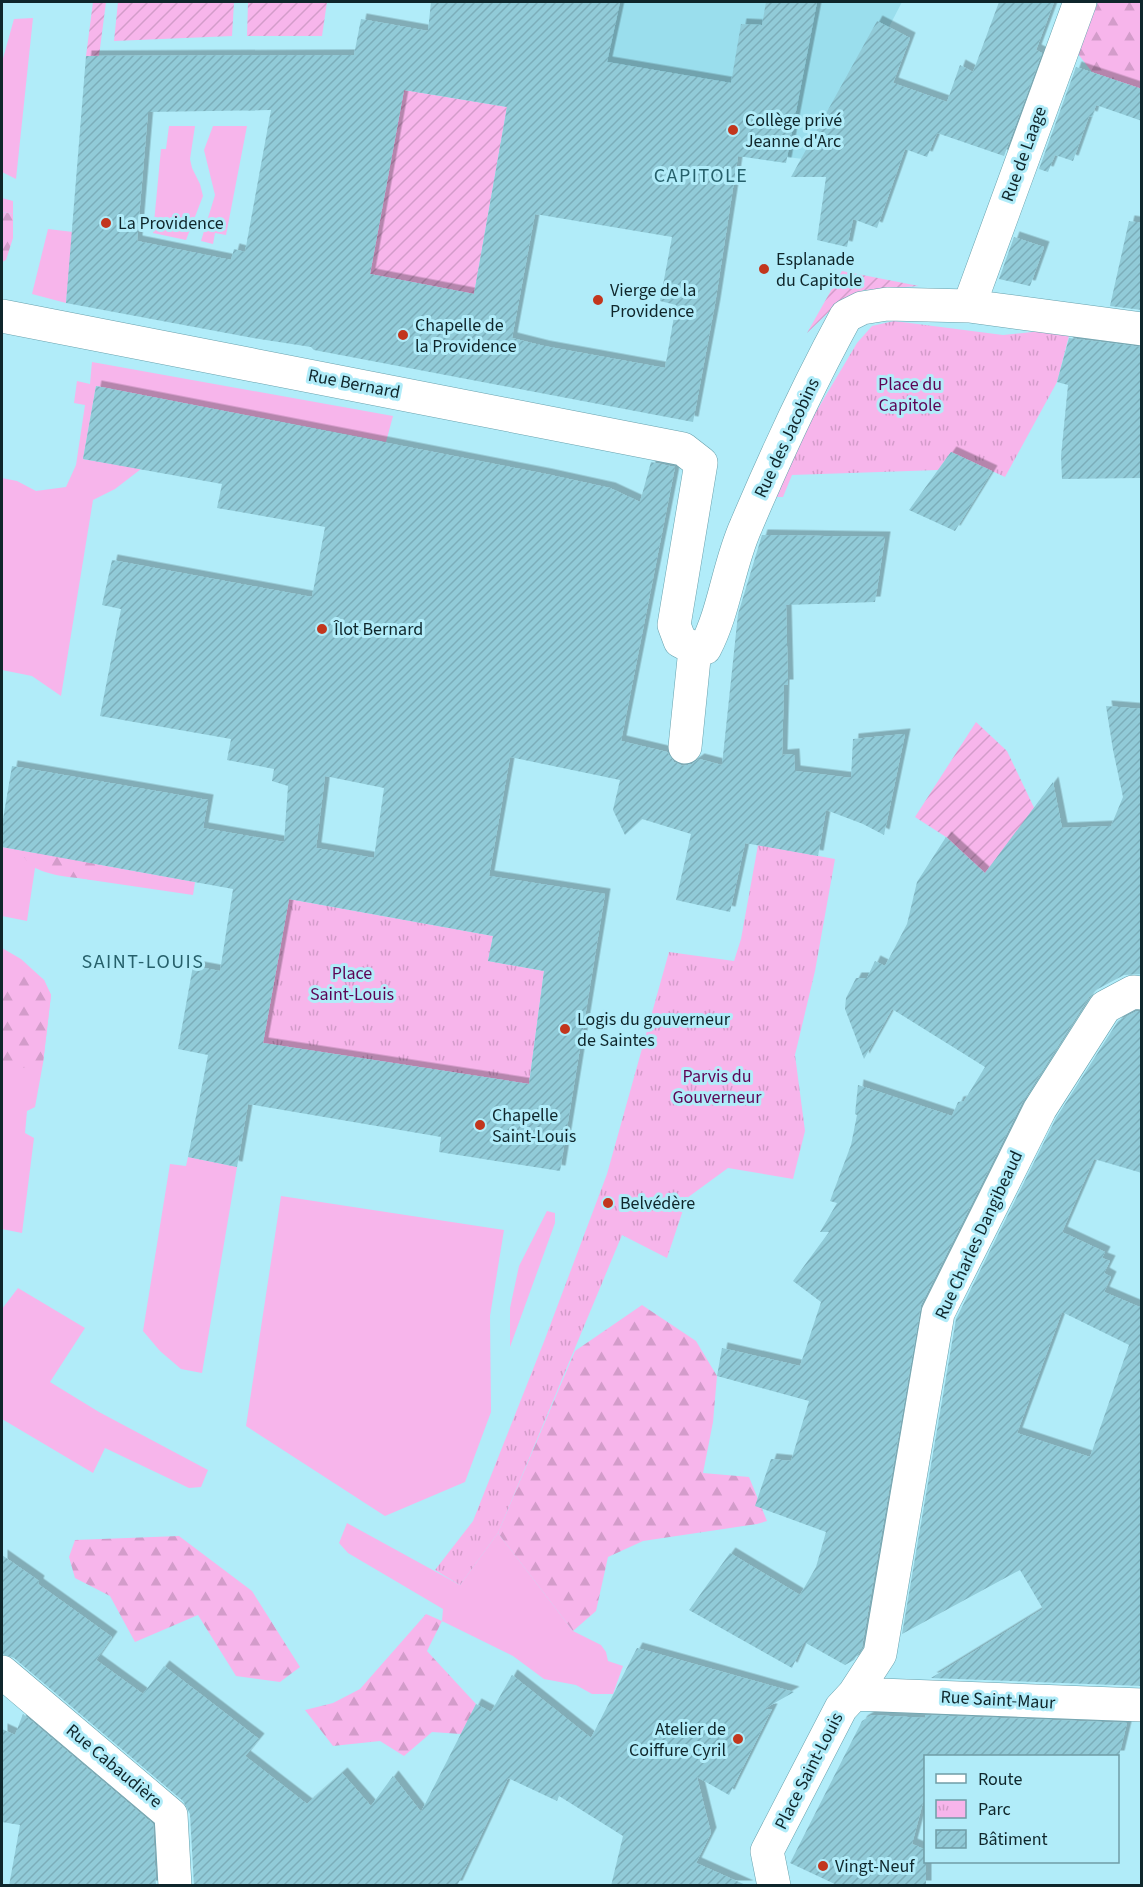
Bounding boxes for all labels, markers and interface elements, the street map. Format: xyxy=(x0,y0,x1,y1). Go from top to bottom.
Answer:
street label: Rue de Laage xyxy=(995,103,1053,205)
place label: Collège privé Jeanne d'Arc xyxy=(745,108,842,154)
marker: Collège privé Jeanne d'Arc xyxy=(726,123,740,137)
district label: CAPITOLE xyxy=(654,162,748,190)
place label: La Providence xyxy=(118,211,224,236)
marker: La Providence xyxy=(99,216,113,230)
place label: Esplanade du Capitole xyxy=(776,247,862,293)
marker: Esplanade du Capitole xyxy=(757,262,771,276)
place label: Vierge de la Providence xyxy=(610,278,696,324)
marker: Vierge de la Providence xyxy=(591,293,605,307)
place label: Chapelle de la Providence xyxy=(415,313,517,359)
marker: Chapelle de la Providence xyxy=(396,328,410,342)
street label: Rue Bernard xyxy=(306,363,402,405)
park label: Place du Capitole xyxy=(878,372,942,418)
street label: Rue des Jacobins xyxy=(748,374,826,502)
place label: Îlot Bernard xyxy=(333,617,423,642)
marker: Îlot Bernard xyxy=(315,622,329,636)
district label: SAINT-LOUIS xyxy=(81,948,205,976)
park label: Place Saint-Louis xyxy=(310,961,394,1007)
place label: Logis du gouverneur de Saintes xyxy=(577,1007,731,1053)
marker: Logis du gouverneur de Saintes xyxy=(558,1022,572,1036)
park label: Parvis du Gouverneur xyxy=(673,1064,762,1110)
place label: Chapelle Saint-Louis xyxy=(492,1103,576,1149)
marker: Chapelle Saint-Louis xyxy=(473,1118,487,1132)
street label: Rue Charles Dangibeaud xyxy=(929,1147,1029,1323)
place label: Belvédère xyxy=(620,1191,695,1216)
marker: Belvédère xyxy=(601,1196,615,1210)
street label: Rue Saint-Maur xyxy=(940,1685,1057,1716)
street label: Place Saint-Louis xyxy=(769,1708,849,1834)
place label: Atelier de Coiffure Cyril xyxy=(629,1717,726,1763)
street label: Rue Cabaudière xyxy=(60,1718,168,1814)
marker: Atelier de Coiffure Cyril xyxy=(731,1732,745,1746)
legend xyxy=(924,1755,1119,1863)
text: Route xyxy=(978,1767,1022,1792)
text: Parc xyxy=(978,1797,1011,1822)
text: Bâtiment xyxy=(978,1827,1048,1852)
place label: Vingt-Neuf xyxy=(835,1854,915,1879)
marker: Vingt-Neuf xyxy=(816,1859,830,1873)

